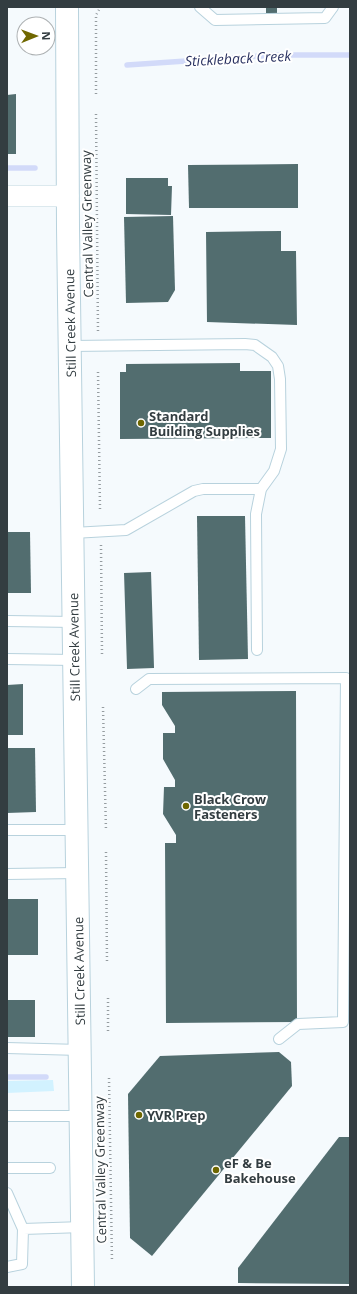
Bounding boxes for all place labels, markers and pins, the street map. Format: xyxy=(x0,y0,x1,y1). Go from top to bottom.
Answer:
place label: Standard Building Supplies xyxy=(149,407,260,440)
marker: Standard Building Supplies xyxy=(136,418,146,428)
place label: Black Crow Fasteners xyxy=(194,790,266,823)
marker: Black Crow Fasteners xyxy=(181,801,191,811)
place label: YVR Prep xyxy=(147,1106,206,1124)
marker: YVR Prep xyxy=(134,1110,144,1120)
place label: eF & Be Bakehouse xyxy=(224,1154,296,1187)
marker: eF & Be Bakehouse xyxy=(211,1165,221,1175)

